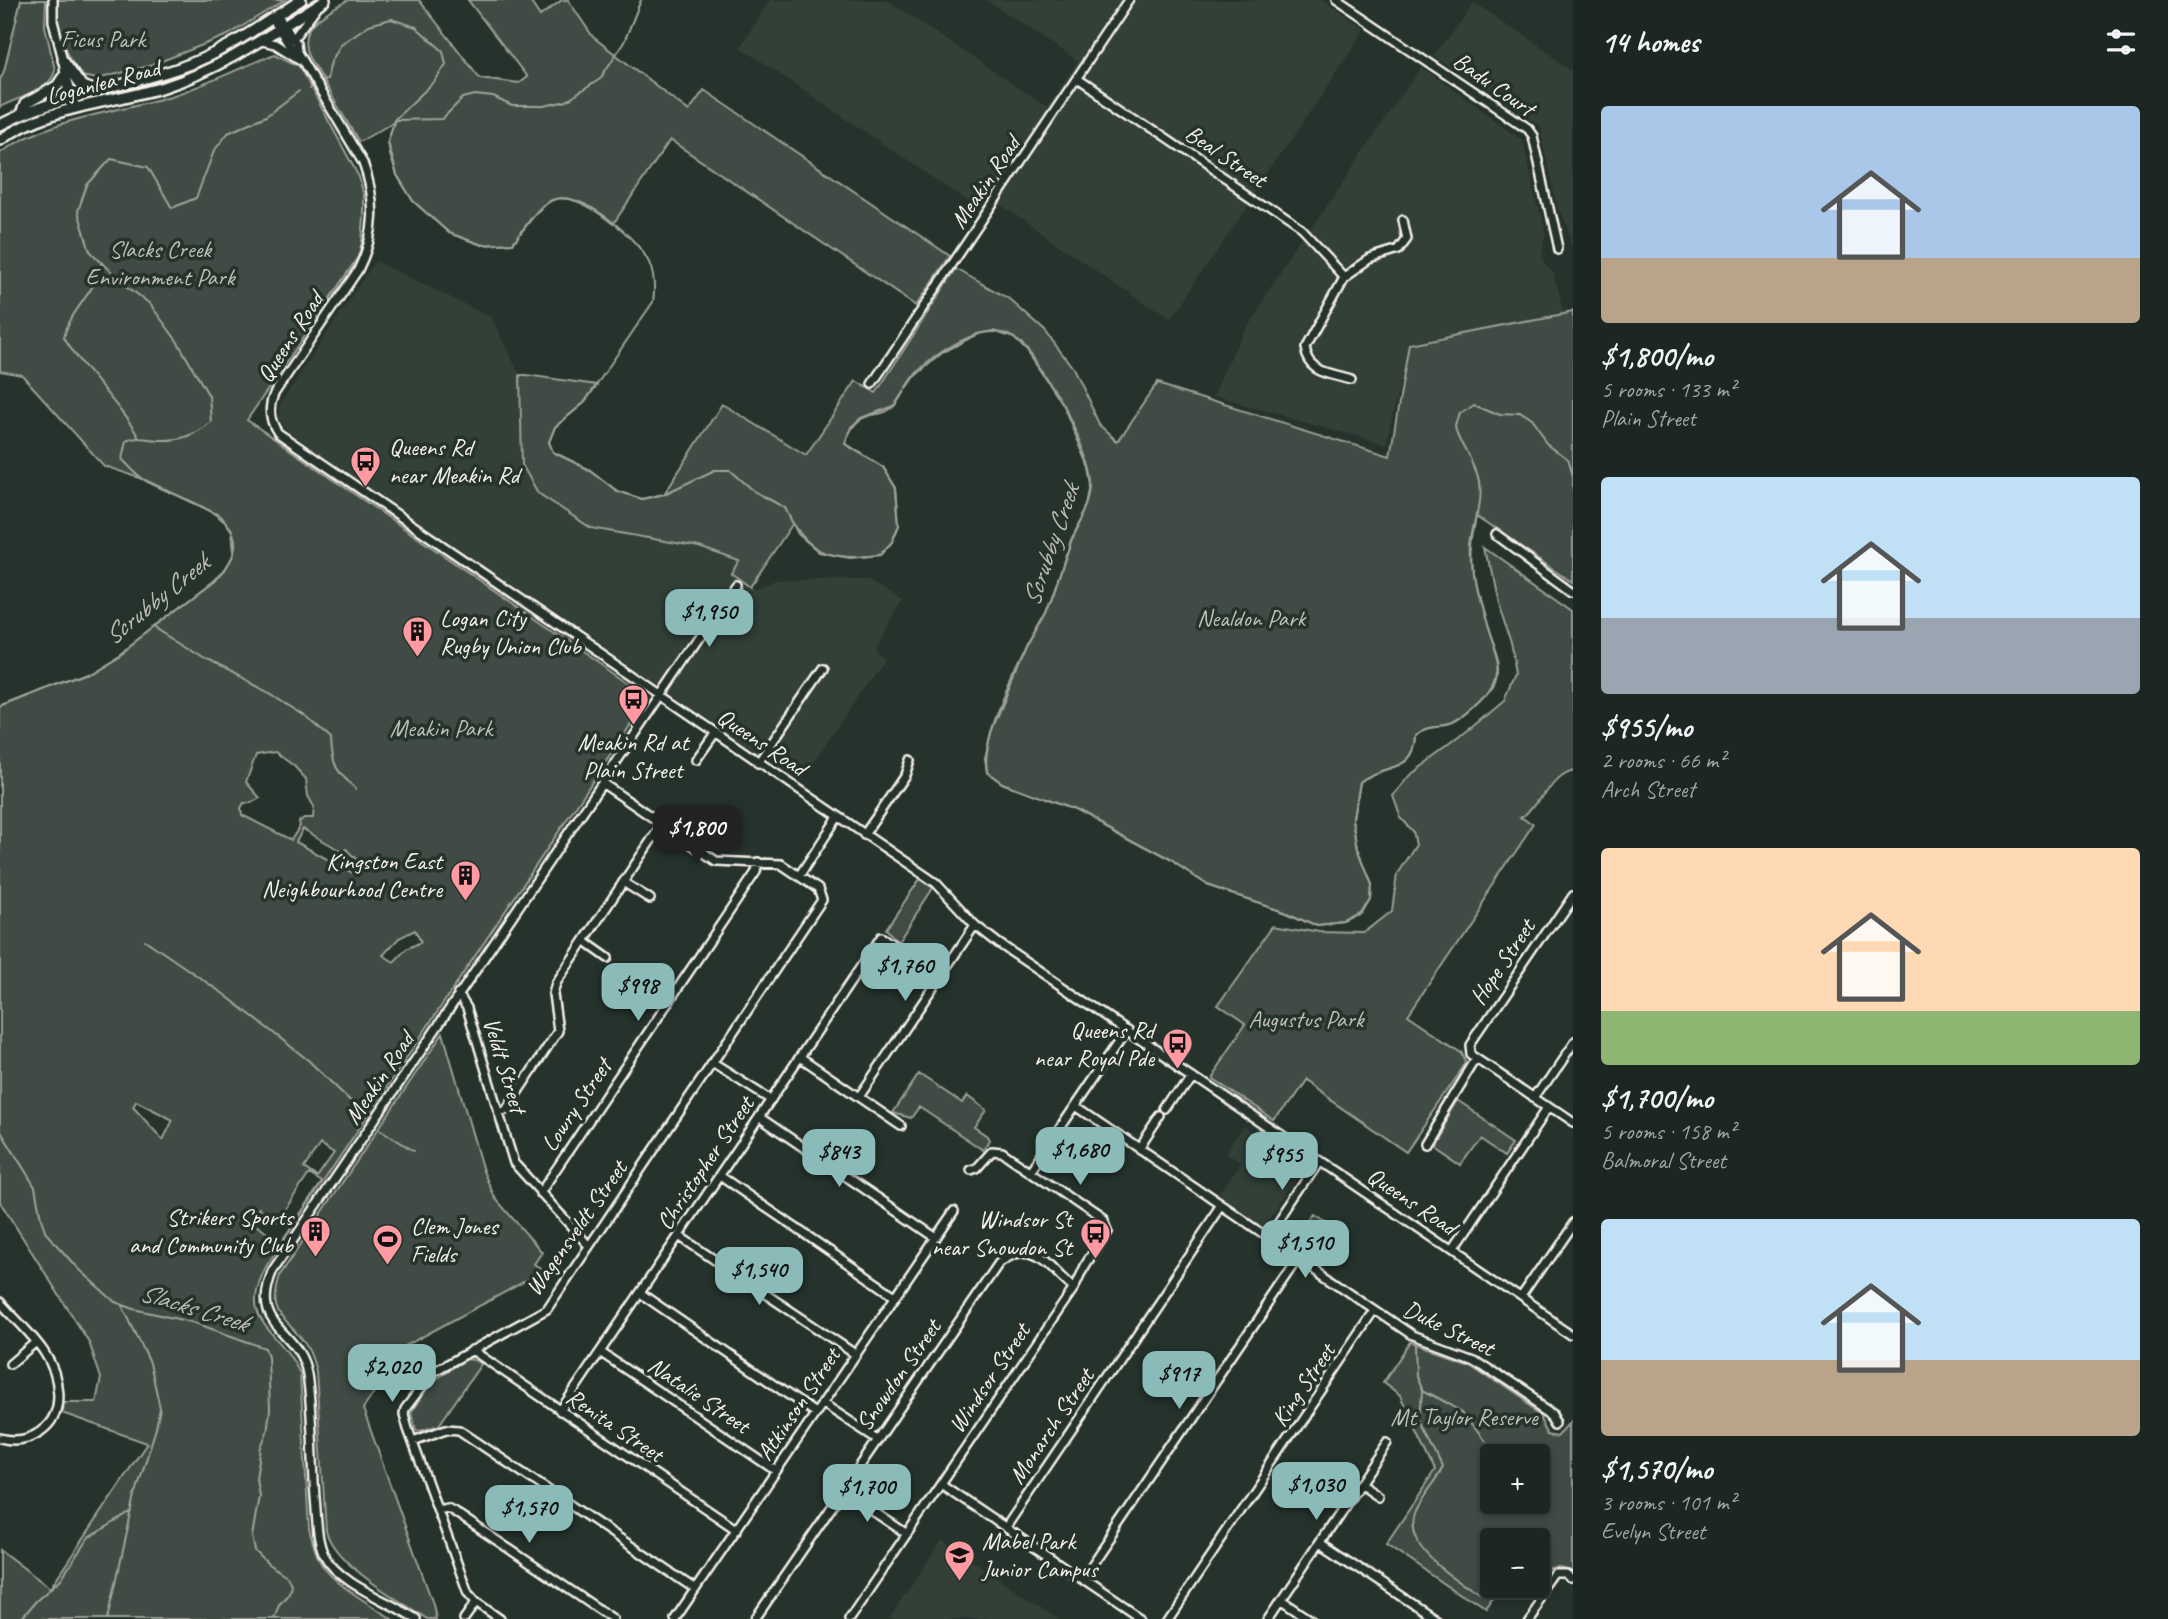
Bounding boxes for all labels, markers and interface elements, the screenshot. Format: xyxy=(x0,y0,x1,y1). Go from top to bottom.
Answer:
text: 14 homes xyxy=(1601,23,1699,61)
icon: filters xyxy=(2102,23,2140,61)
park label: Ficus Park xyxy=(61,24,147,54)
street label: Badu Court xyxy=(1447,45,1543,125)
street label: Loganlea Road xyxy=(43,52,166,112)
street label: Beal Street xyxy=(1180,118,1274,195)
street label: Meakin Road xyxy=(943,127,1029,234)
icon: home xyxy=(1808,152,1934,278)
park label: Slacks Creek Environment Park xyxy=(86,234,237,292)
street label: Queens Road xyxy=(250,283,332,388)
text: $1,800/mo xyxy=(1601,337,1713,375)
text: 5 rooms · 133 m² xyxy=(1601,375,1736,404)
text: Plain Street xyxy=(1601,404,1696,433)
place label: Queens Rd near Meakin Rd xyxy=(389,432,523,490)
bus stop icon: Queens Rd near Meakin Rd xyxy=(349,444,383,488)
water label: Scrubby Creek xyxy=(1014,476,1088,610)
icon: home xyxy=(1808,523,1934,649)
water label: Scrubby Creek xyxy=(97,544,219,652)
pin: $1,950 xyxy=(652,590,766,649)
text: $1,950 xyxy=(681,597,737,626)
place label: Logan City Rugby Union Club xyxy=(440,603,582,661)
park label: Nealdon Park xyxy=(1197,603,1308,633)
building icon: Logan City Rugby Union Club xyxy=(400,615,434,659)
bus stop icon: Meakin Rd at Plain Street xyxy=(616,683,650,727)
street label: Queens Road xyxy=(712,701,815,785)
text: $955/mo xyxy=(1601,708,1692,746)
park label: Meakin Park xyxy=(390,713,495,743)
place label: Meakin Rd at Plain Street xyxy=(578,727,690,785)
text: 2 rooms · 66 m² xyxy=(1601,746,1725,775)
text: Arch Street xyxy=(1601,775,1695,804)
pin: $1,800 xyxy=(640,806,754,865)
text: $1,800 xyxy=(669,813,725,842)
place label: Kingston East Neighbourhood Centre xyxy=(262,846,444,904)
building icon: Kingston East Neighbourhood Centre xyxy=(448,858,482,902)
icon: home xyxy=(1808,894,1934,1020)
street label: Hope Street xyxy=(1463,912,1543,1010)
pin: $1,760 xyxy=(848,944,962,1003)
text: $1,760 xyxy=(877,951,933,980)
pin: $998 xyxy=(597,964,679,1023)
text: $998 xyxy=(618,971,658,1000)
park label: Augustus Park xyxy=(1248,1004,1366,1034)
street label: Veldt Street xyxy=(476,1014,535,1119)
place label: Queens Rd near Royal Pde xyxy=(1034,1015,1158,1073)
street label: Meakin Road xyxy=(337,1023,423,1130)
bus stop icon: Queens Rd near Royal Pde xyxy=(1160,1027,1194,1071)
street label: Lowry Street xyxy=(534,1050,620,1157)
text: $1,700/mo xyxy=(1601,1079,1713,1117)
street label: Christopher Street xyxy=(649,1089,762,1235)
text: 5 rooms · 158 m² xyxy=(1601,1117,1736,1146)
pin: $1,680 xyxy=(1023,1128,1137,1187)
pin: $843 xyxy=(798,1130,880,1189)
pin: $955 xyxy=(1241,1132,1323,1192)
text: $1,680 xyxy=(1052,1135,1108,1164)
text: $843 xyxy=(818,1137,860,1166)
text: $955 xyxy=(1262,1140,1302,1169)
text: Balmoral Street xyxy=(1601,1146,1726,1175)
street label: Wagensveldt Street xyxy=(518,1153,635,1301)
street label: Queens Road xyxy=(1362,1160,1465,1244)
place label: Strikers Sports and Community Club xyxy=(129,1202,295,1260)
place label: Windsor St near Snowdon St xyxy=(931,1204,1074,1262)
place label: Clem Jones Fields xyxy=(411,1211,500,1269)
building icon: Strikers Sports and Community Club xyxy=(299,1214,333,1258)
bus stop icon: Windsor St near Snowdon St xyxy=(1078,1216,1112,1260)
pin: $1,510 xyxy=(1248,1220,1362,1280)
sports icon: Clem Jones Fields xyxy=(371,1223,405,1267)
text: $1,510 xyxy=(1277,1228,1333,1257)
pin: $1,540 xyxy=(702,1248,816,1307)
text: $1,540 xyxy=(731,1255,787,1284)
icon: home xyxy=(1808,1265,1934,1391)
water label: Slacks Creek xyxy=(136,1276,257,1341)
street label: Duke Street xyxy=(1399,1293,1501,1364)
street label: Snowdon Street xyxy=(849,1312,949,1437)
street label: Windsor Street xyxy=(941,1316,1038,1438)
street label: King Street xyxy=(1264,1336,1343,1432)
street label: Atkinson Street xyxy=(749,1340,848,1466)
pin: $2,020 xyxy=(335,1344,449,1404)
street label: Natalie Street xyxy=(642,1350,757,1441)
text: $2,020 xyxy=(364,1352,420,1381)
pin: $917 xyxy=(1138,1352,1220,1411)
text: $917 xyxy=(1158,1359,1200,1388)
street label: Monarch Street xyxy=(1002,1361,1102,1489)
street label: Renita Street xyxy=(561,1381,671,1470)
park label: Mt Taylor Reserve xyxy=(1390,1402,1540,1432)
map controls xyxy=(1480,1444,1550,1598)
button: + xyxy=(1480,1444,1550,1514)
text: $1,570/mo xyxy=(1601,1450,1712,1488)
pin: $1,030 xyxy=(1259,1462,1373,1522)
pin: $1,700 xyxy=(810,1464,924,1524)
text: $1,030 xyxy=(1288,1470,1344,1499)
text: $1,700 xyxy=(839,1472,895,1501)
pin: $1,570 xyxy=(472,1486,586,1545)
text: 3 rooms · 101 m² xyxy=(1601,1488,1736,1517)
text: $1,570 xyxy=(501,1493,557,1522)
text: Evelyn Street xyxy=(1601,1517,1705,1546)
place label: Mabel Park Junior Campus xyxy=(981,1526,1099,1584)
button: − xyxy=(1480,1528,1550,1598)
school or university icon: Mabel Park Junior Campus xyxy=(942,1538,976,1582)

